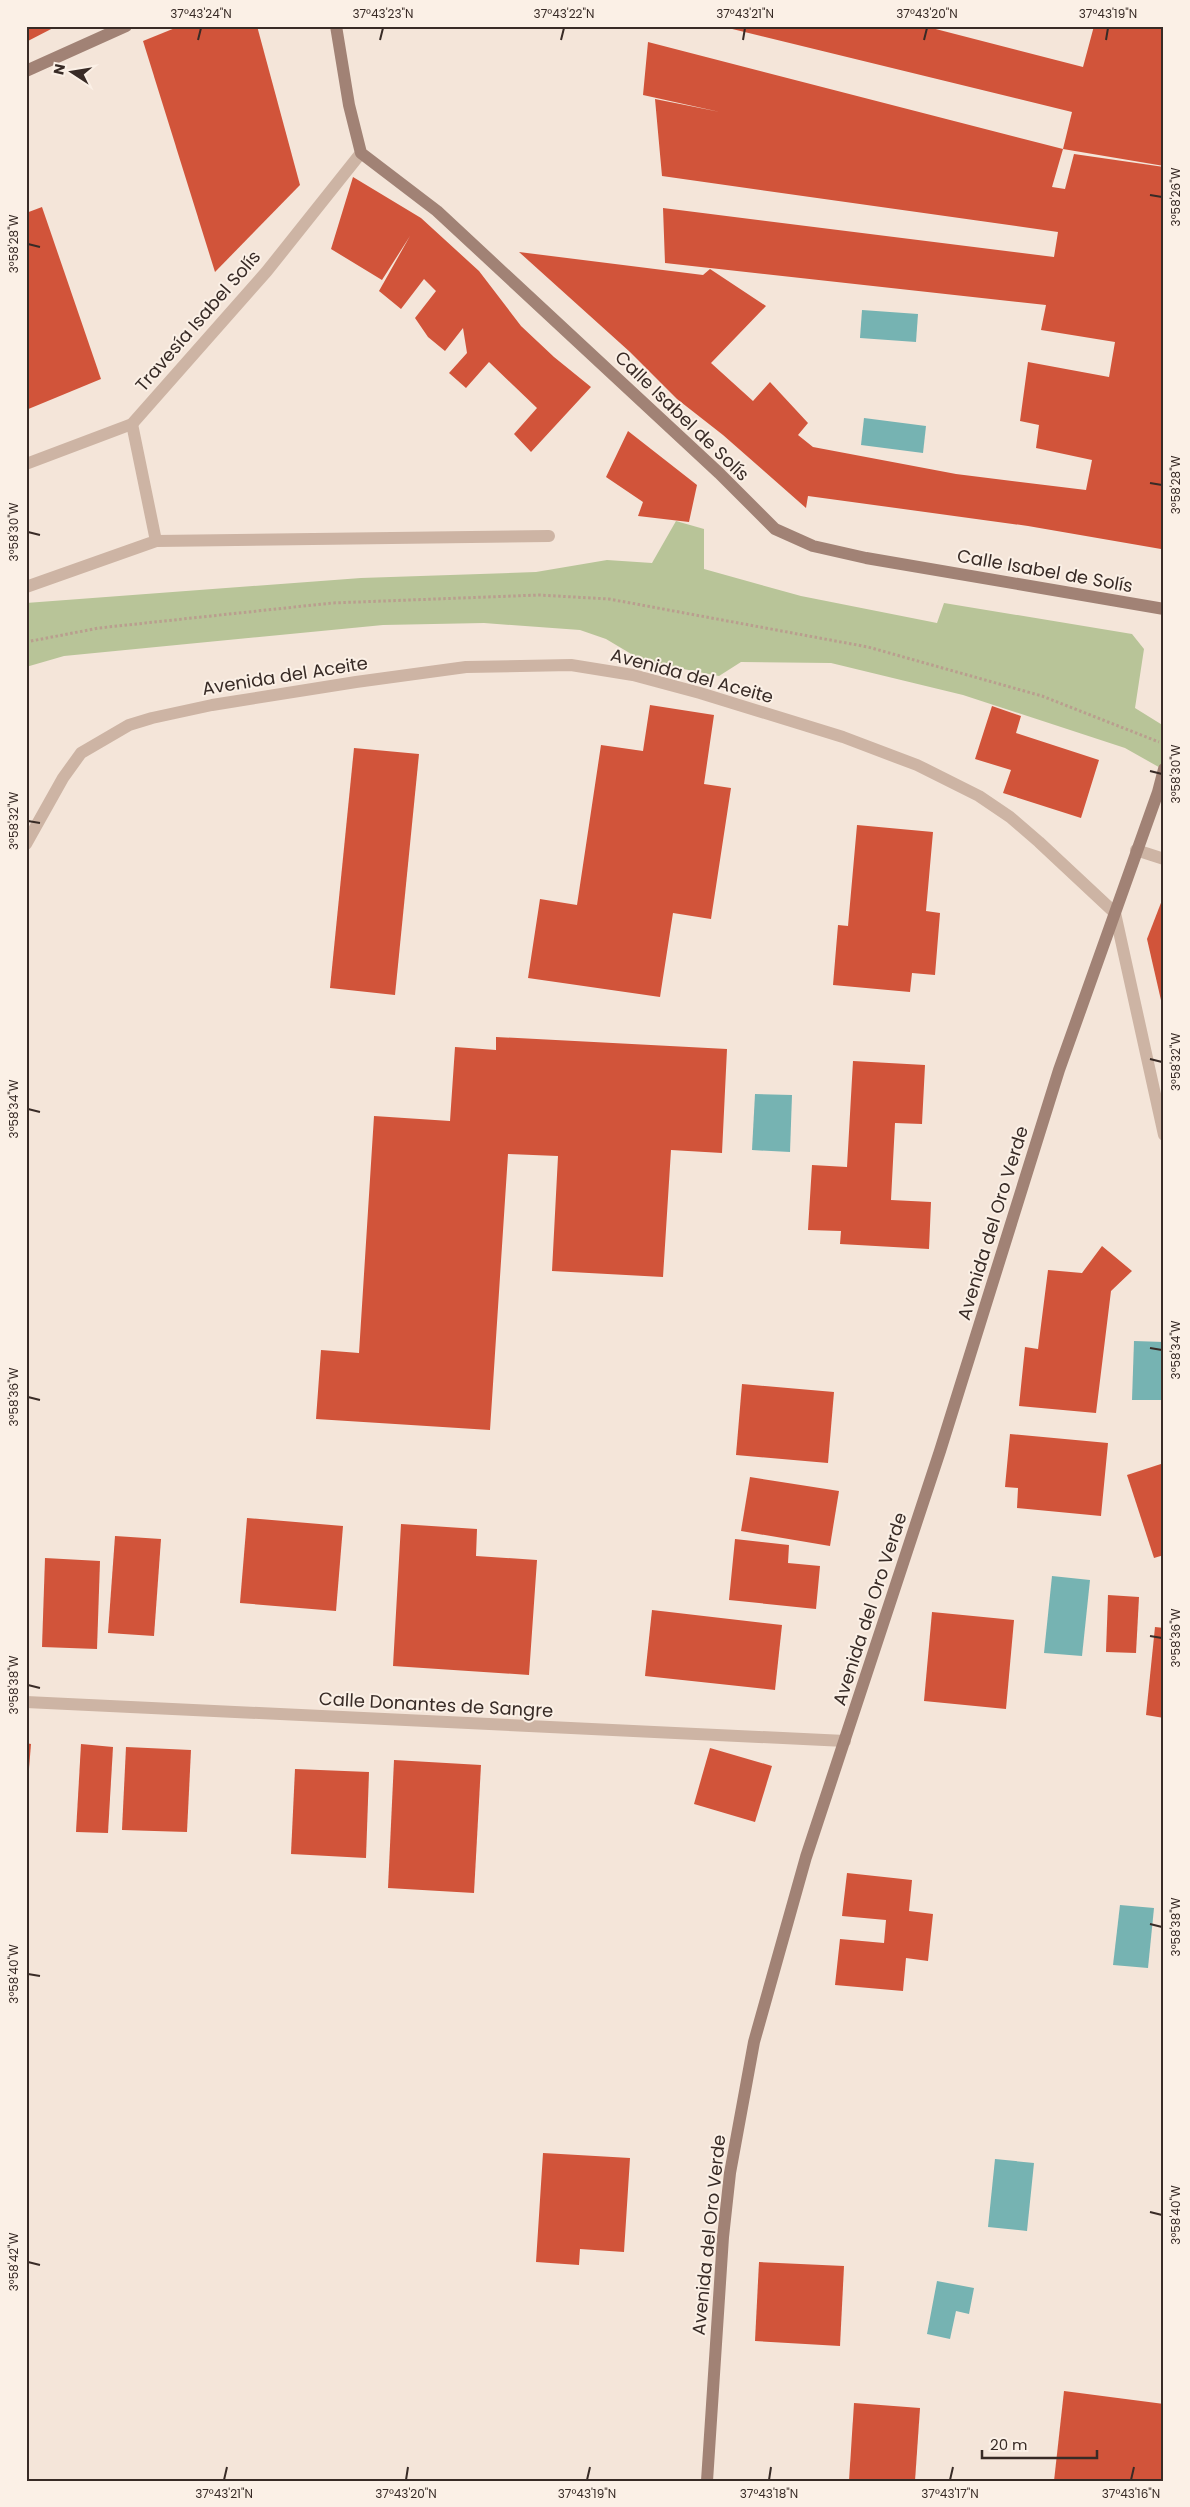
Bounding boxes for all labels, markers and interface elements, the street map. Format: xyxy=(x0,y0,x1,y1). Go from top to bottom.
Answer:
text: 37°43'24"N xyxy=(170,5,232,22)
text: 37°43'23"N xyxy=(353,5,413,22)
text: 37°43'22"N xyxy=(534,5,594,22)
text: 37°43'21"N xyxy=(716,5,774,22)
text: 37°43'20"N xyxy=(896,5,958,22)
text: 37°43'19"N xyxy=(1079,5,1137,22)
north arrow xyxy=(48,48,98,98)
text: N xyxy=(48,62,70,77)
text: 3°58'26"W xyxy=(1167,167,1184,226)
text: 3°58'28"W xyxy=(5,214,22,273)
street label: Travesía Isabel Solís xyxy=(129,245,266,397)
street label: Calle Isabel de Solís xyxy=(610,345,755,486)
text: 3°58'28"W xyxy=(1167,455,1184,514)
text: 3°58'30"W xyxy=(5,502,22,561)
street label: Calle Isabel de Solís xyxy=(955,543,1135,598)
street label: Avenida del Aceite xyxy=(608,642,776,709)
street label: Avenida del Aceite xyxy=(200,650,370,701)
text: 3°58'30"W xyxy=(1167,744,1184,803)
text: 3°58'32"W xyxy=(5,792,22,850)
text: 3°58'32"W xyxy=(1167,1033,1184,1091)
text: 3°58'34"W xyxy=(5,1079,22,1138)
street label: Avenida del Oro Verde xyxy=(951,1123,1034,1323)
text: 3°58'34"W xyxy=(1167,1320,1184,1379)
text: 3°58'36"W xyxy=(5,1367,22,1426)
street label: Avenida del Oro Verde xyxy=(826,1509,913,1709)
text: 3°58'36"W xyxy=(1167,1608,1184,1667)
text: 3°58'38"W xyxy=(5,1655,22,1714)
street label: Calle Donantes de Sangre xyxy=(318,1686,554,1723)
text: 3°58'38"W xyxy=(1167,1897,1184,1956)
text: 3°58'40"W xyxy=(5,1944,22,2004)
street label: Avenida del Oro Verde xyxy=(686,2133,731,2337)
text: 3°58'40"W xyxy=(1167,2185,1184,2245)
text: 3°58'42"W xyxy=(5,2232,22,2291)
scale bar xyxy=(982,2427,1098,2459)
text: 20 m xyxy=(990,2434,1028,2455)
text: 37°43'21"N xyxy=(195,2485,253,2502)
text: 37°43'20"N xyxy=(375,2485,437,2502)
text: 37°43'19"N xyxy=(558,2485,616,2502)
text: 37°43'18"N xyxy=(740,2485,798,2502)
text: 37°43'17"N xyxy=(921,2485,979,2502)
text: 37°43'16"N xyxy=(1102,2485,1160,2502)

